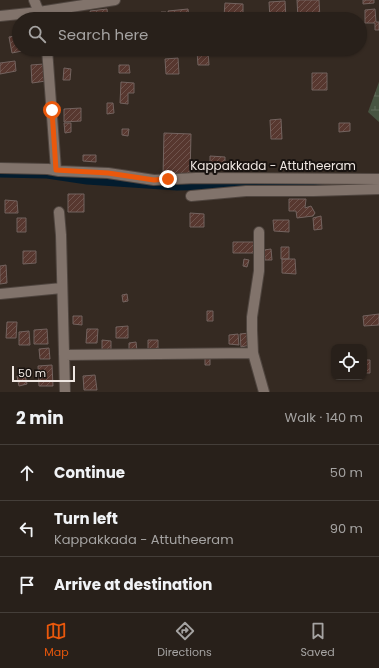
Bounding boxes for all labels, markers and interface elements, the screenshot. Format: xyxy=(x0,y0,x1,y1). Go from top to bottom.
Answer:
search box xyxy=(12,12,367,56)
icon: search xyxy=(26,23,48,45)
text: Search here xyxy=(58,24,148,45)
route start xyxy=(43,101,61,119)
street label: Kappakkada - Attutheeram xyxy=(190,157,356,174)
route end xyxy=(159,170,177,188)
map controls xyxy=(331,344,367,380)
button: locate xyxy=(331,344,367,380)
scale bar xyxy=(12,364,75,383)
text: 50 m xyxy=(18,365,46,381)
text: 2 min xyxy=(16,406,64,430)
text: Walk · 140 m xyxy=(285,408,363,427)
icon: ahead xyxy=(16,462,38,484)
text: Continue xyxy=(54,462,125,483)
text: 50 m xyxy=(330,463,363,482)
text: Turn left xyxy=(54,508,118,529)
icon: left xyxy=(16,518,38,540)
text: 90 m xyxy=(330,519,363,538)
text: Kappakkada - Attutheeram xyxy=(54,530,234,549)
icon: arrive xyxy=(16,574,38,596)
text: Arrive at destination xyxy=(54,574,212,595)
tab: Map xyxy=(44,620,69,661)
tab: Directions xyxy=(157,620,212,661)
tab: Saved xyxy=(300,620,335,661)

